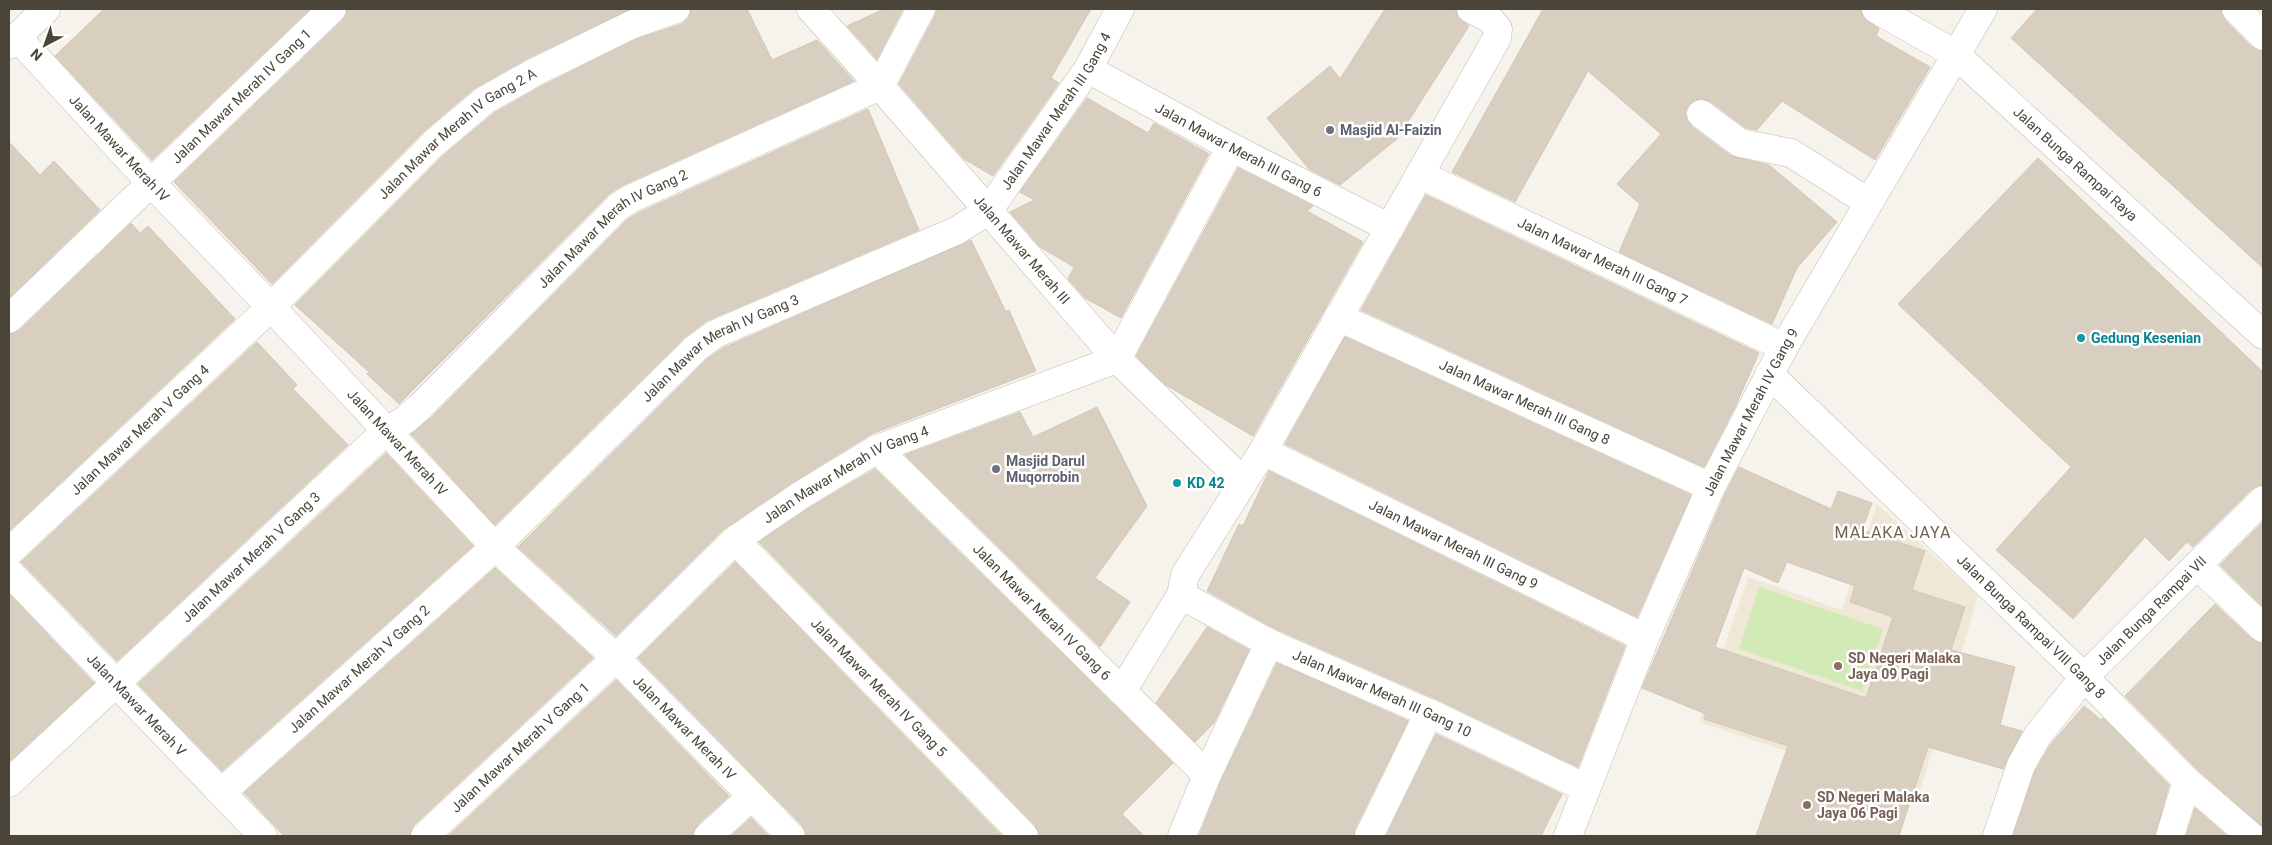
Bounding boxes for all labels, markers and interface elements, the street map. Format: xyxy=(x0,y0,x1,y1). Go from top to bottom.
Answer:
north arrow xyxy=(20,20,70,70)
street label: Jalan Mawar Merah IV Gang 1 xyxy=(168,25,314,167)
street label: Jalan Mawar Merah III Gang 4 xyxy=(998,30,1114,193)
text: N xyxy=(27,46,45,64)
street label: Jalan Mawar Merah IV Gang 2 A xyxy=(375,65,539,202)
street label: Jalan Mawar Merah IV xyxy=(66,91,173,205)
street label: Jalan Mawar Merah III Gang 6 xyxy=(1153,99,1325,200)
street label: Jalan Bunga Rampai Raya xyxy=(2010,103,2141,224)
place label: Masjid Al-Faizin xyxy=(1340,122,1442,138)
marker: Masjid Al-Faizin xyxy=(1324,124,1336,136)
street label: Jalan Mawar Merah IV Gang 2 xyxy=(534,166,690,291)
street label: Jalan Mawar Merah III xyxy=(971,192,1073,307)
street label: Jalan Mawar Merah III Gang 7 xyxy=(1515,214,1690,308)
street label: Jalan Mawar Merah IV Gang 3 xyxy=(638,291,801,405)
street label: Jalan Mawar Merah IV Gang 9 xyxy=(1700,325,1801,498)
place label: Gedung Kesenian xyxy=(2091,330,2201,346)
marker: Gedung Kesenian xyxy=(2075,332,2087,344)
street label: Jalan Mawar Merah III Gang 8 xyxy=(1437,356,1613,448)
street label: Jalan Mawar Merah V Gang 4 xyxy=(67,361,212,498)
street label: Jalan Mawar Merah IV xyxy=(344,386,451,499)
street label: Jalan Mawar Merah IV Gang 4 xyxy=(760,422,931,526)
place label: Masjid Darul Muqorrobin xyxy=(1006,453,1085,485)
marker: Masjid Darul Muqorrobin xyxy=(990,463,1002,475)
place label: KD 42 xyxy=(1187,475,1225,491)
marker: KD 42 xyxy=(1171,477,1183,489)
street label: Jalan Mawar Merah V Gang 3 xyxy=(178,489,323,626)
street label: Jalan Mawar Merah III Gang 9 xyxy=(1366,496,1540,592)
district label: MALAKA JAYA xyxy=(1835,523,1951,542)
street label: Jalan Mawar Merah IV Gang 6 xyxy=(970,541,1114,684)
street label: Jalan Bunga Rampai VIII Gang 8 xyxy=(1954,551,2109,702)
street label: Jalan Bunga Rampai VII xyxy=(2093,553,2210,668)
street label: Jalan Mawar Merah V Gang 2 xyxy=(285,602,433,736)
street label: Jalan Mawar Merah IV Gang 5 xyxy=(808,615,950,760)
street label: Jalan Mawar Merah III Gang 10 xyxy=(1290,646,1474,740)
street label: Jalan Mawar Merah V xyxy=(84,650,189,759)
place label: SD Negeri Malaka Jaya 09 Pagi xyxy=(1848,650,1961,682)
marker: SD Negeri Malaka Jaya 09 Pagi xyxy=(1832,660,1844,672)
street label: Jalan Mawar Merah IV xyxy=(630,672,739,783)
street label: Jalan Mawar Merah V Gang 1 xyxy=(448,679,593,816)
place label: SD Negeri Malaka Jaya 06 Pagi xyxy=(1817,789,1930,821)
marker: SD Negeri Malaka Jaya 06 Pagi xyxy=(1801,799,1813,811)

